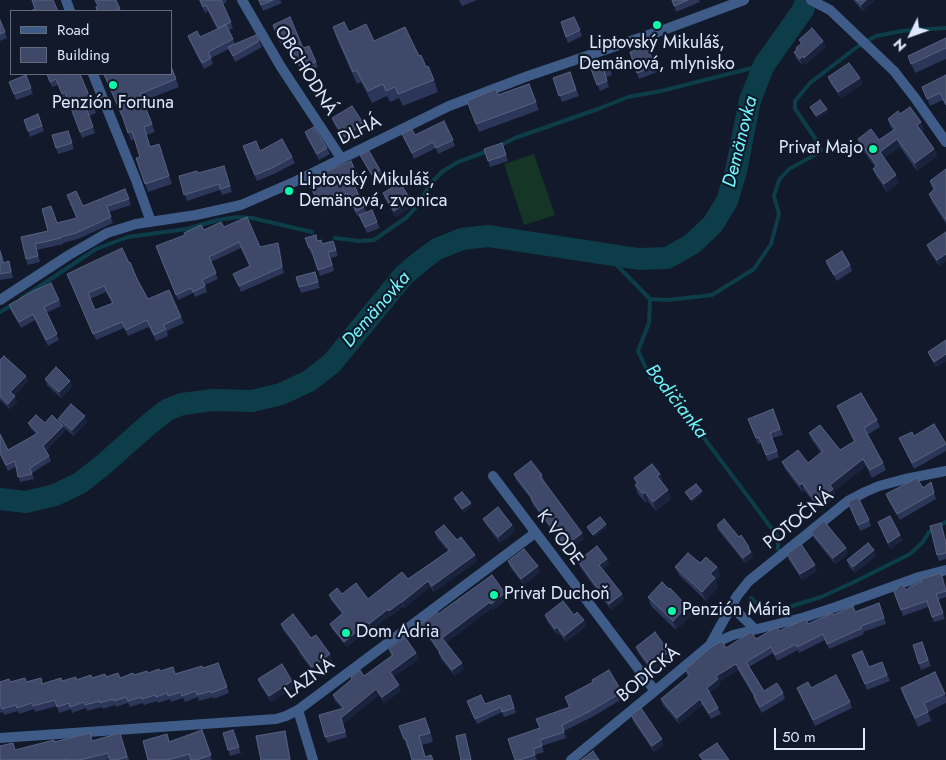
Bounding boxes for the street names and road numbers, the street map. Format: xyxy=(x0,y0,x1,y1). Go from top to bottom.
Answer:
street label: OBCHODNÁ xyxy=(269,22,341,120)
street label: DLHÁ xyxy=(335,111,385,151)
street label: POTOČNÁ xyxy=(760,485,838,555)
street label: K VODE xyxy=(531,506,587,570)
street label: BODICKÁ xyxy=(613,643,685,707)
street label: LAZNÁ xyxy=(281,654,339,704)

